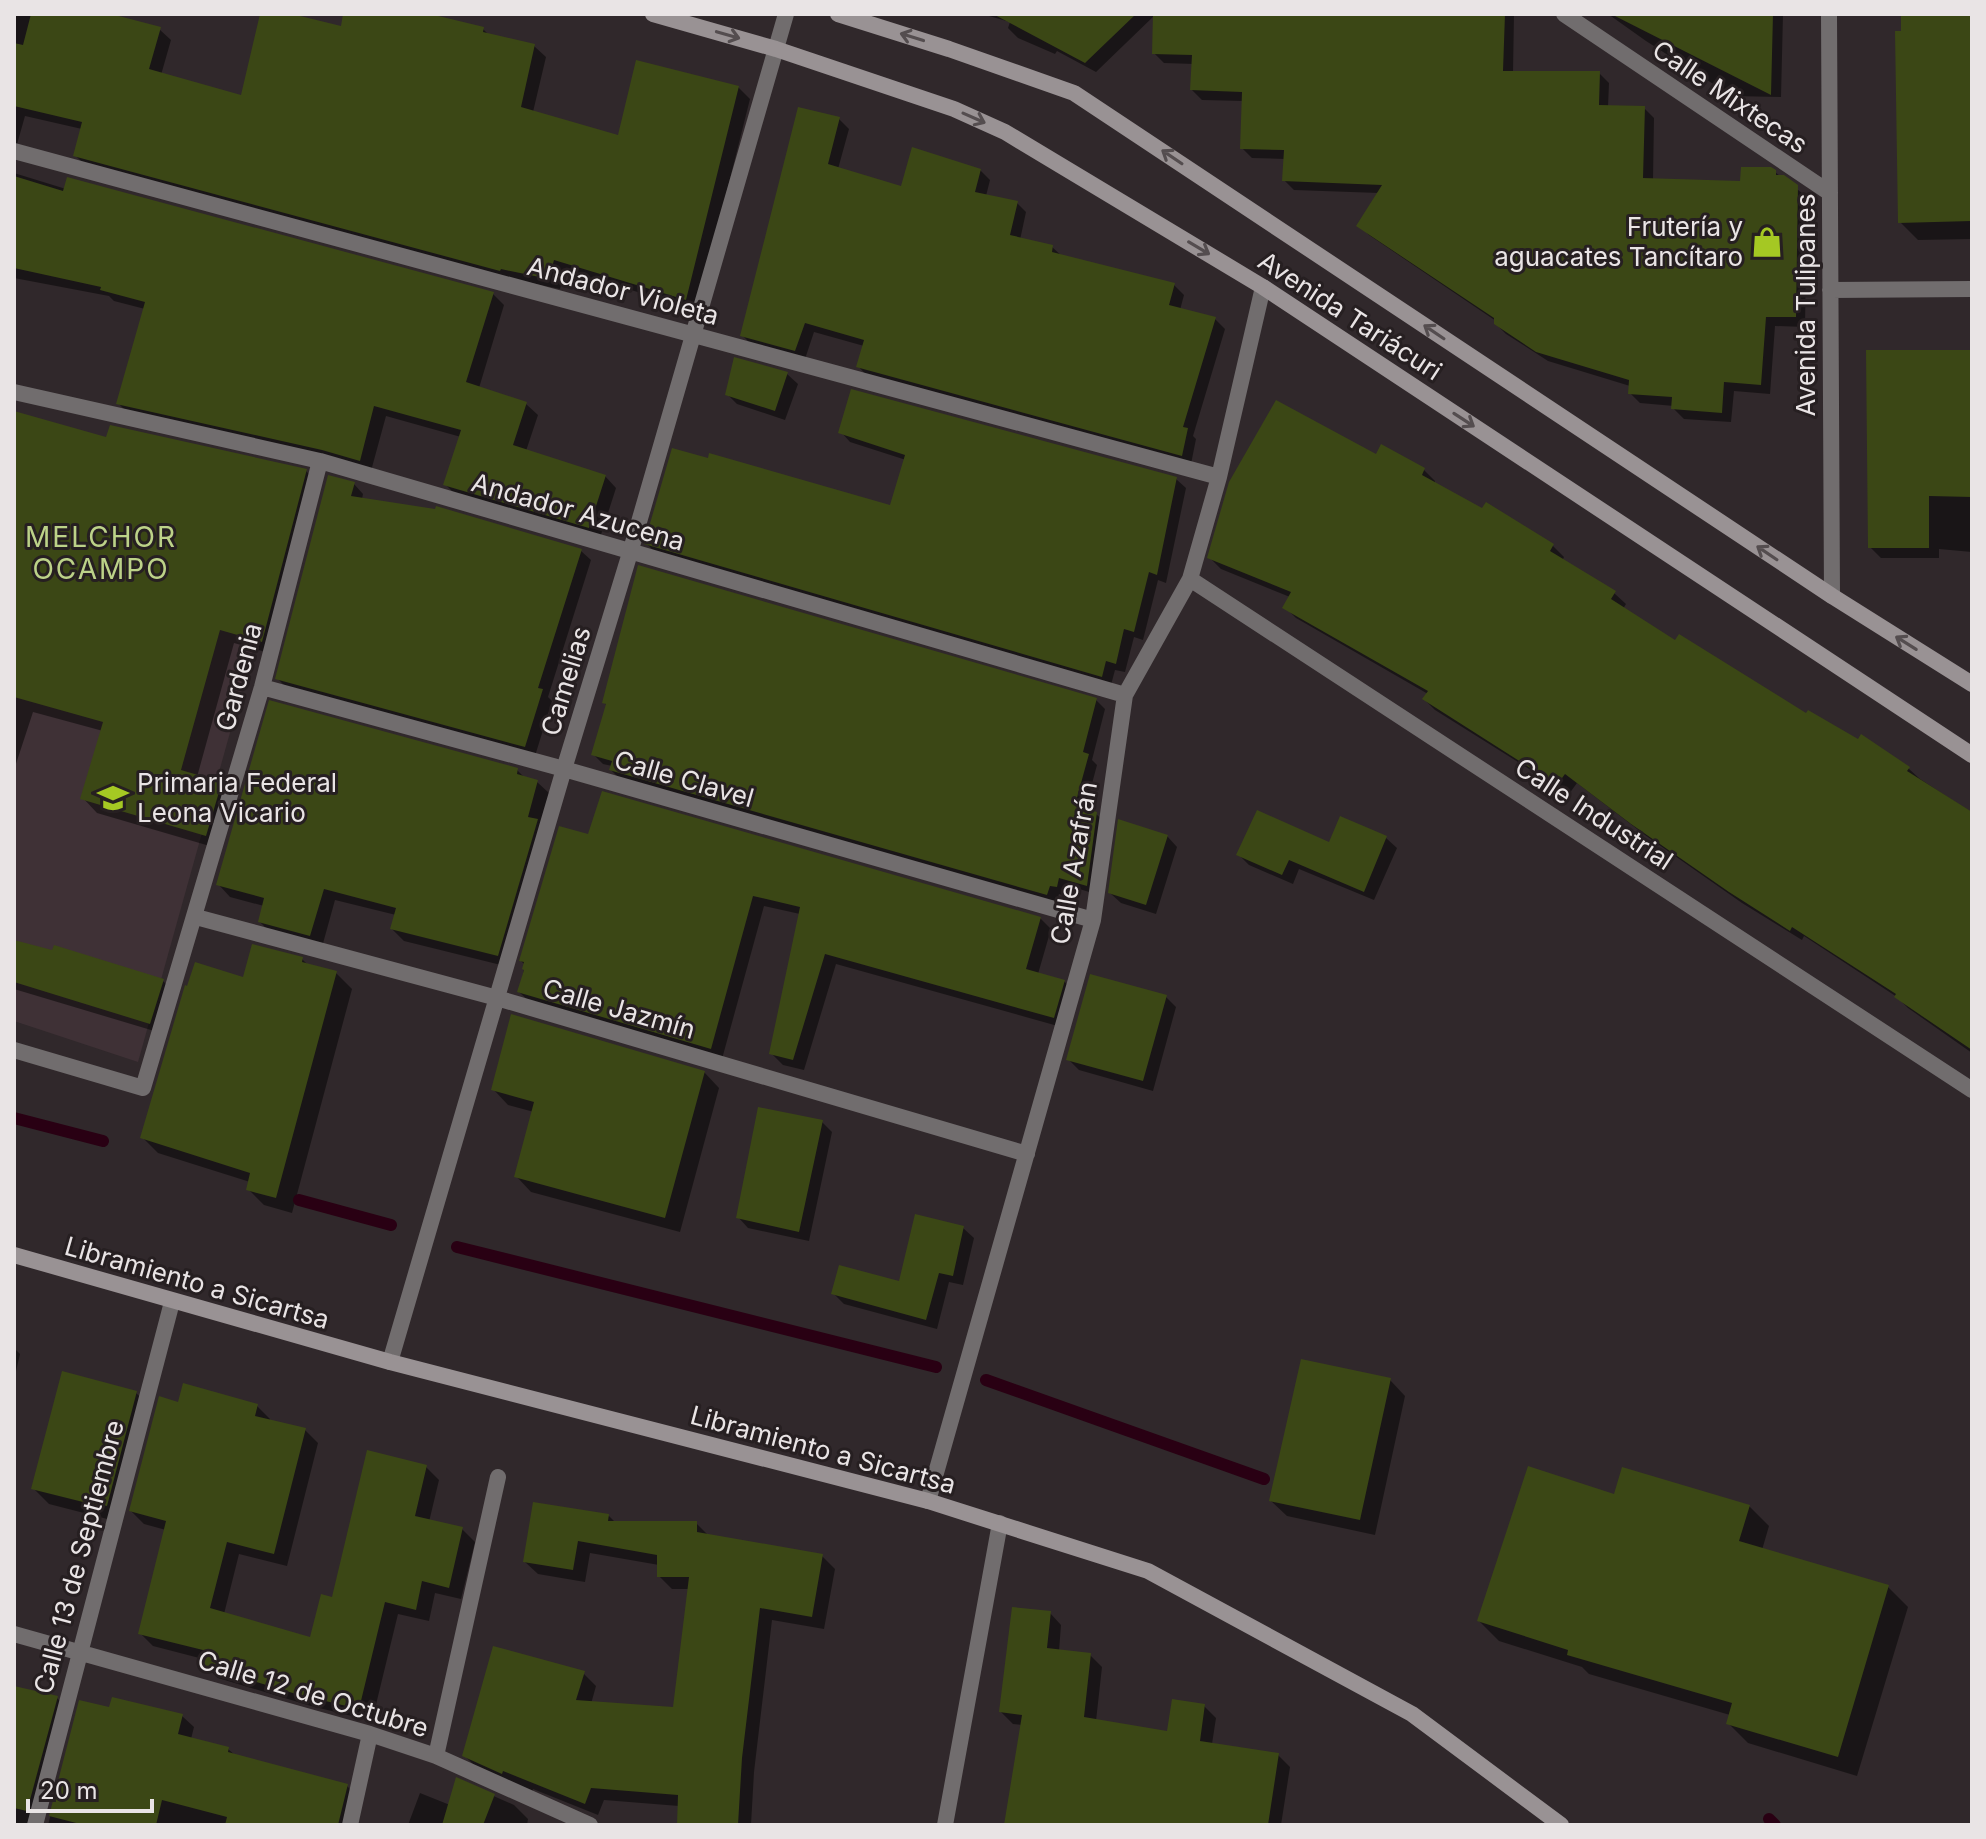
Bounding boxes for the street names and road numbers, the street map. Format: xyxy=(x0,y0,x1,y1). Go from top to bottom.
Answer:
street label: Calle Mixtecas xyxy=(1647,33,1814,160)
street label: Avenida Tulipanes xyxy=(1790,194,1821,416)
street label: Avenida Tariácuri xyxy=(1253,245,1448,386)
street label: Andador Violeta xyxy=(524,250,722,331)
street label: Andador Azucena xyxy=(468,466,688,557)
street label: Gardenia xyxy=(209,619,268,734)
street label: Camelias xyxy=(534,623,597,739)
street label: Calle Clavel xyxy=(611,744,757,813)
street label: Calle Industrial xyxy=(1510,751,1679,876)
street label: Calle Azafrán xyxy=(1044,779,1103,947)
street label: Calle Jazmín xyxy=(539,972,699,1045)
street label: Libramiento a Sicartsa xyxy=(61,1230,333,1335)
street label: Libramiento a Sicartsa xyxy=(687,1399,959,1500)
street label: Calle 13 de Septiembre xyxy=(27,1417,130,1697)
street label: Calle 12 de Octubre xyxy=(194,1644,432,1743)

